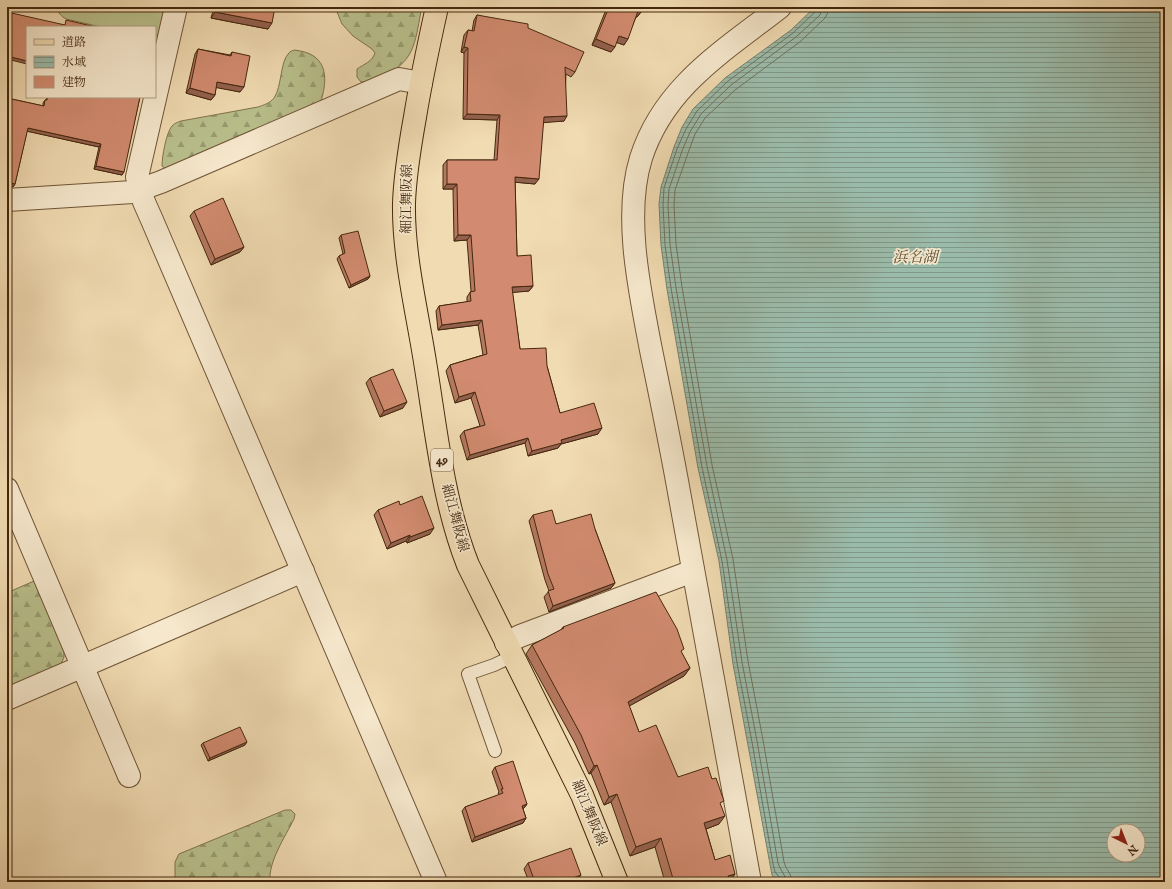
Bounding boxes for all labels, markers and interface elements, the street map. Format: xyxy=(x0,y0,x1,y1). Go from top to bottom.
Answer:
legend xyxy=(26,26,156,98)
text: 道路 xyxy=(62,35,86,50)
text: 水域 xyxy=(62,55,86,70)
text: 建物 xyxy=(62,75,86,90)
street label: 細江舞阪線 xyxy=(397,164,417,234)
water label: 浜名湖 xyxy=(892,248,940,267)
road number: 49 xyxy=(431,449,453,471)
street label: 細江舞阪線 xyxy=(437,482,473,554)
street label: 細江舞阪線 xyxy=(567,777,611,849)
north arrow xyxy=(1106,823,1146,863)
text: N xyxy=(1124,841,1141,858)

